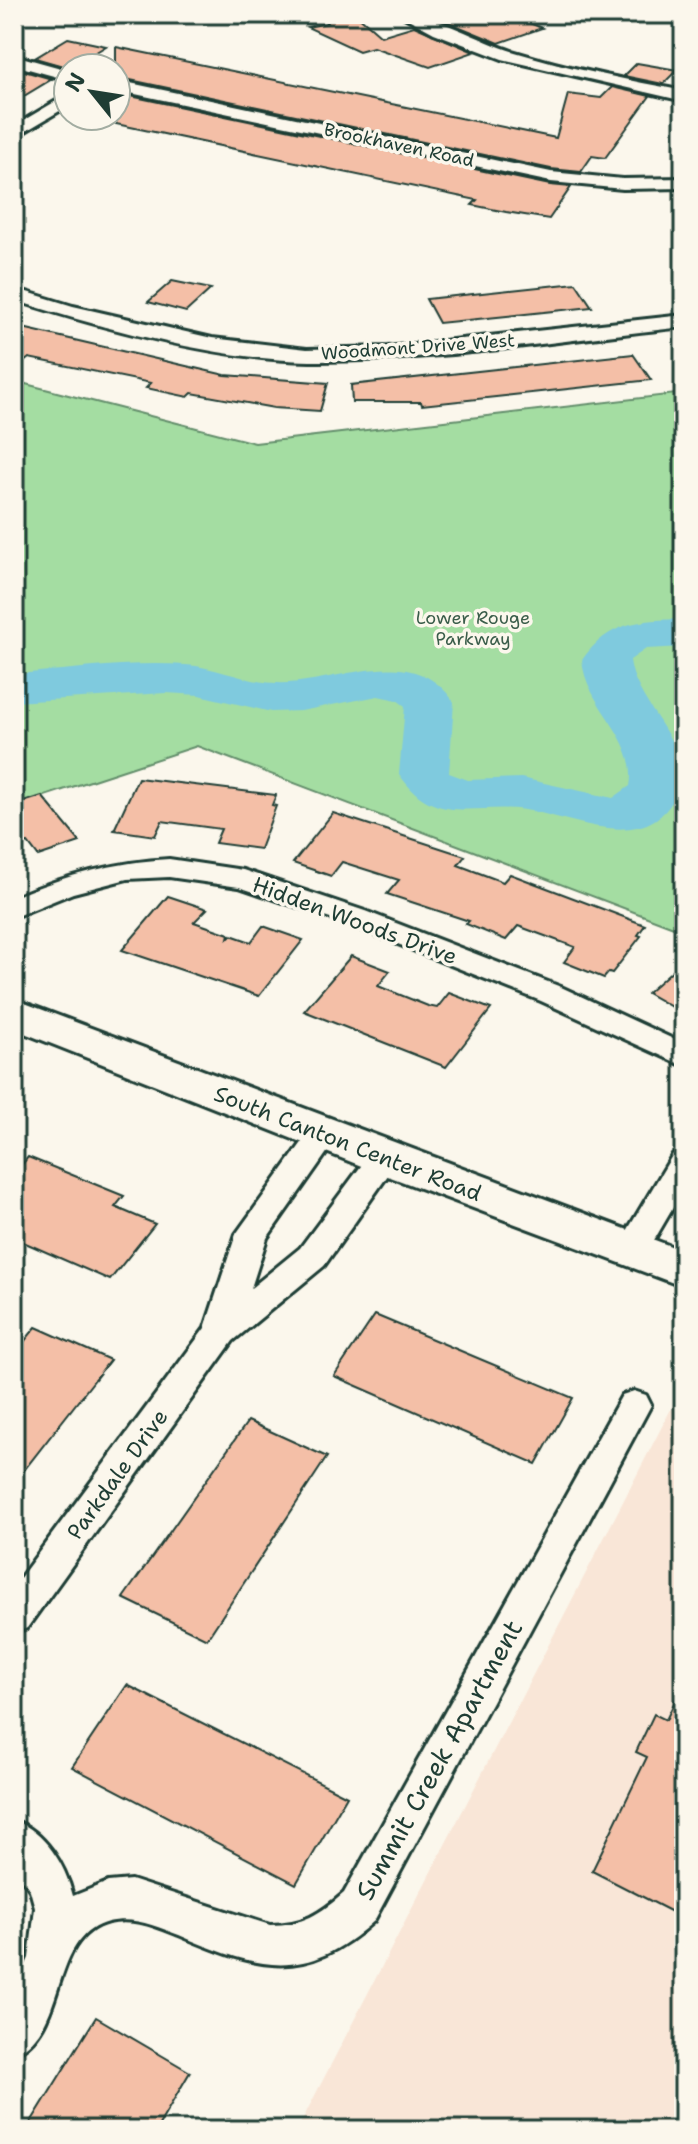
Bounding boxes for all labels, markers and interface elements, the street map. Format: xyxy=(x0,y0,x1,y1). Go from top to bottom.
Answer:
north arrow xyxy=(52,52,132,132)
text: N xyxy=(58,67,92,97)
street label: Brookhaven Road xyxy=(322,117,476,173)
street label: Woodmont Drive West xyxy=(320,328,516,366)
park label: Lower Rouge Parkway xyxy=(416,606,530,651)
street label: Hidden Woods Drive xyxy=(249,870,461,971)
street label: South Canton Center Road xyxy=(210,1079,486,1208)
street label: Parkdale Drive xyxy=(60,1403,175,1545)
street label: Summit Creek Apartment xyxy=(347,1614,530,1906)

